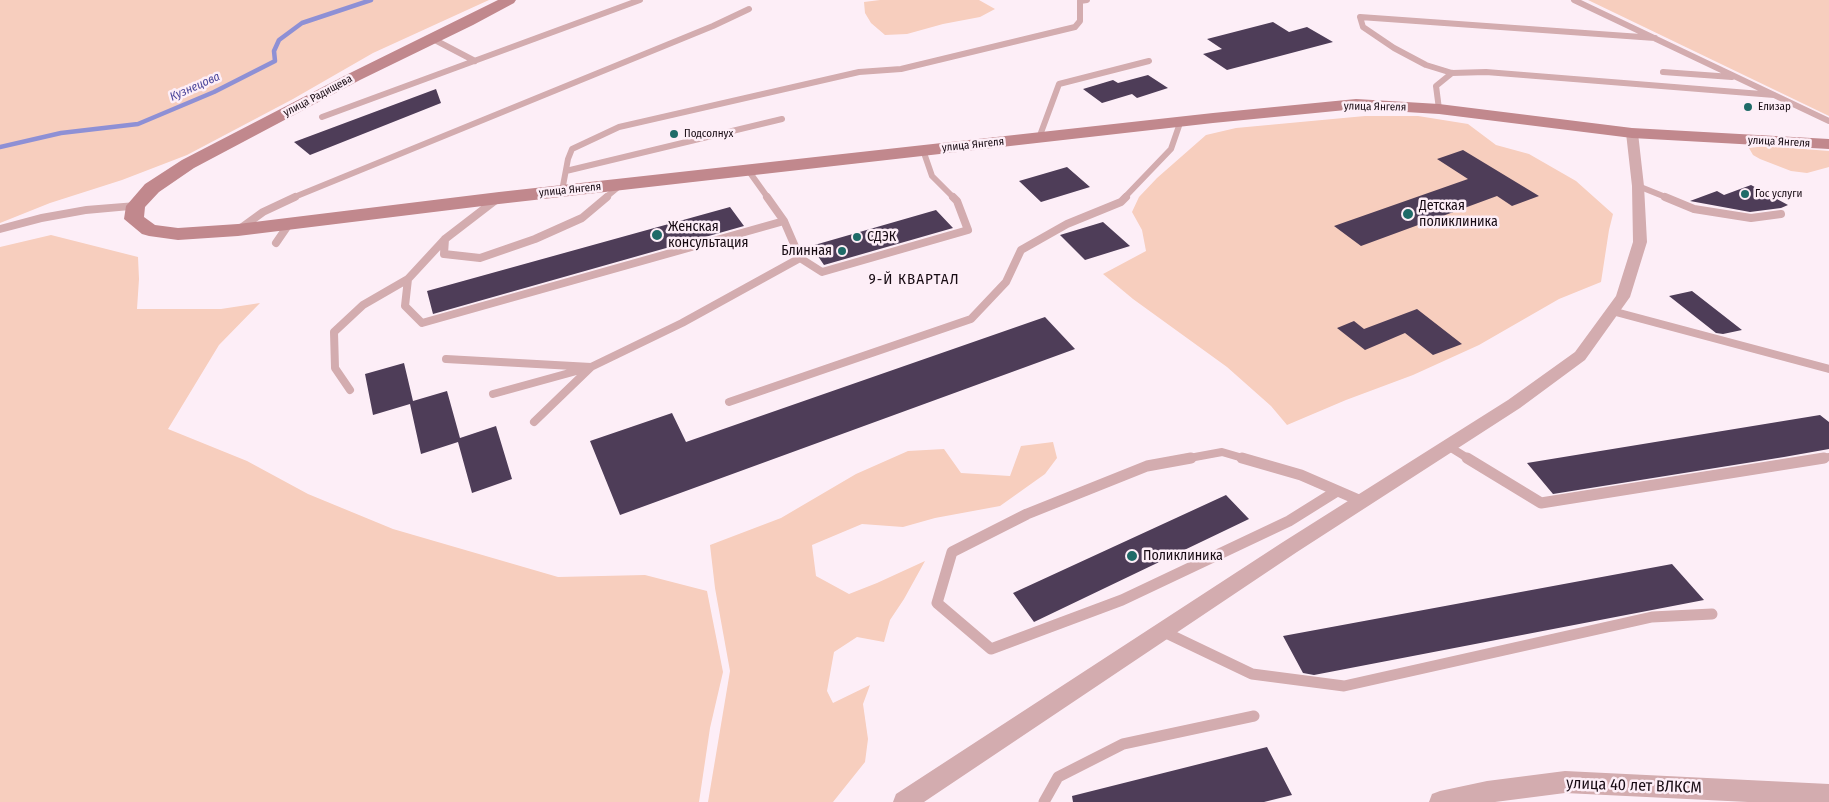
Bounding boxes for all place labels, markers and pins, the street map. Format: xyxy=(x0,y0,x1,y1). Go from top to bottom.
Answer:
place label: Елизар xyxy=(1758,100,1791,114)
marker: Елизар xyxy=(1742,101,1754,113)
place label: Подсолнух xyxy=(684,127,733,141)
marker: Подсолнух xyxy=(668,128,680,140)
place label: Гос услуги xyxy=(1755,187,1802,201)
marker: Гос услуги xyxy=(1739,188,1751,200)
place label: Детская поликлиника xyxy=(1419,198,1498,230)
marker: Детская поликлиника xyxy=(1401,207,1415,221)
place label: Женская консультация xyxy=(668,219,748,252)
marker: Женская консультация xyxy=(650,228,664,242)
place label: СДЭК xyxy=(867,229,896,245)
marker: СДЭК xyxy=(851,231,863,243)
place label: Блинная xyxy=(781,243,832,259)
marker: Блинная xyxy=(836,245,848,257)
place label: Поликлиника xyxy=(1143,548,1223,564)
marker: Поликлиника xyxy=(1125,549,1139,563)

